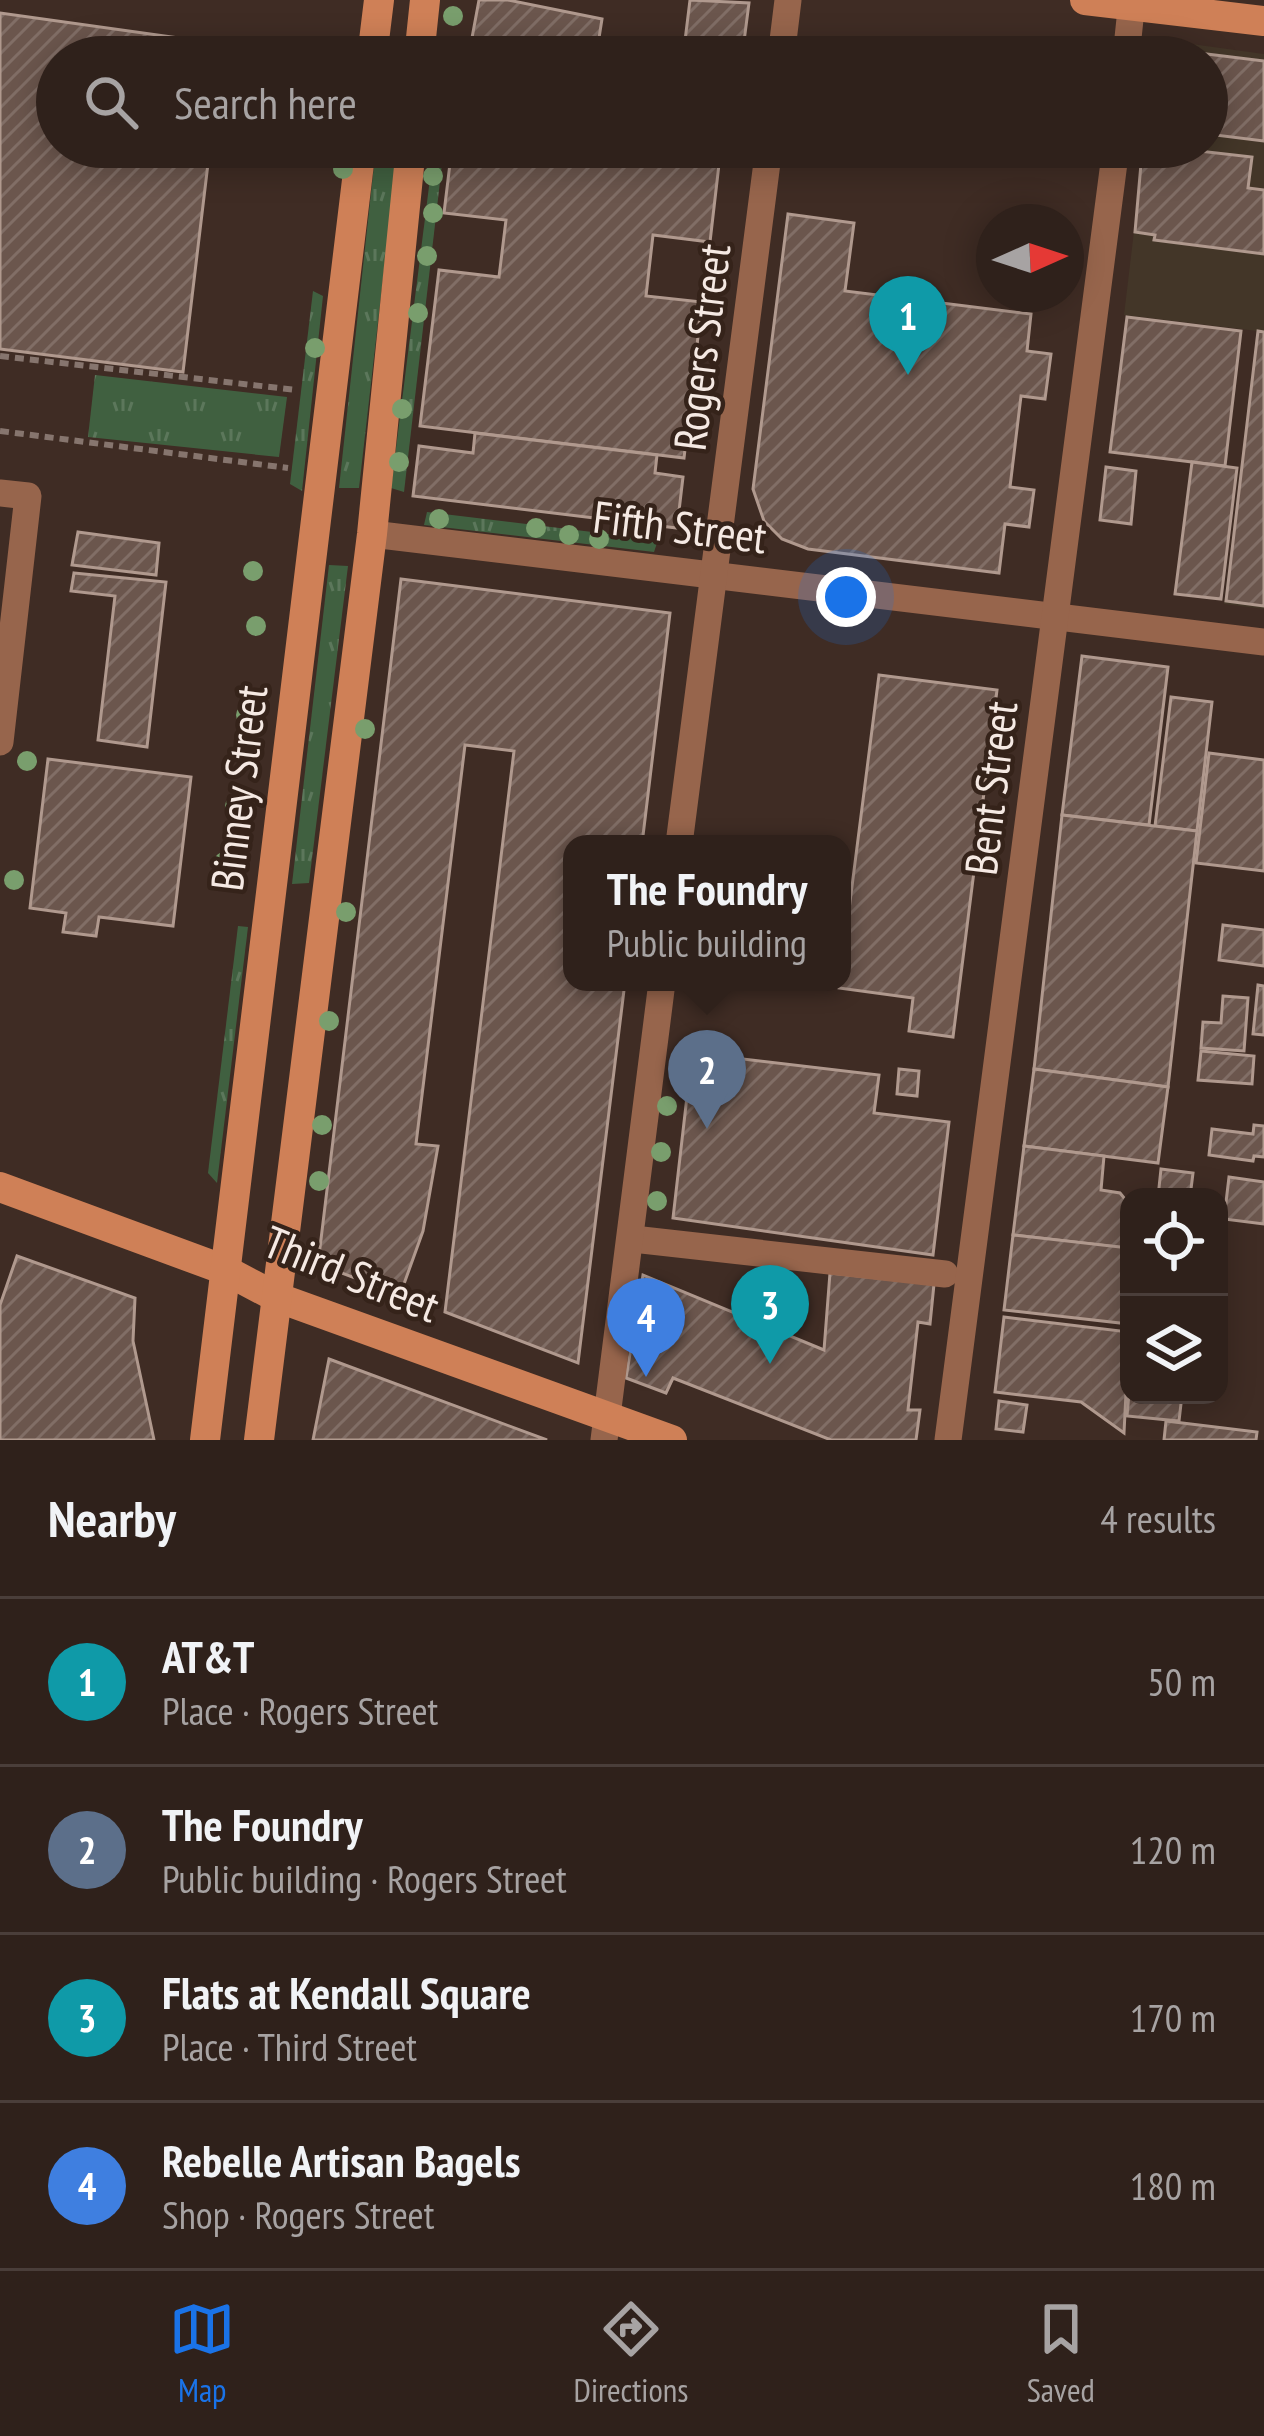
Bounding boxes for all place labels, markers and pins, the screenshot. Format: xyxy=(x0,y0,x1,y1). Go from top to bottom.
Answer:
pin: 1 xyxy=(869,276,947,375)
pin: 2 xyxy=(668,1030,746,1129)
pin: 3 xyxy=(731,1265,809,1364)
pin: 4 xyxy=(607,1278,685,1377)

